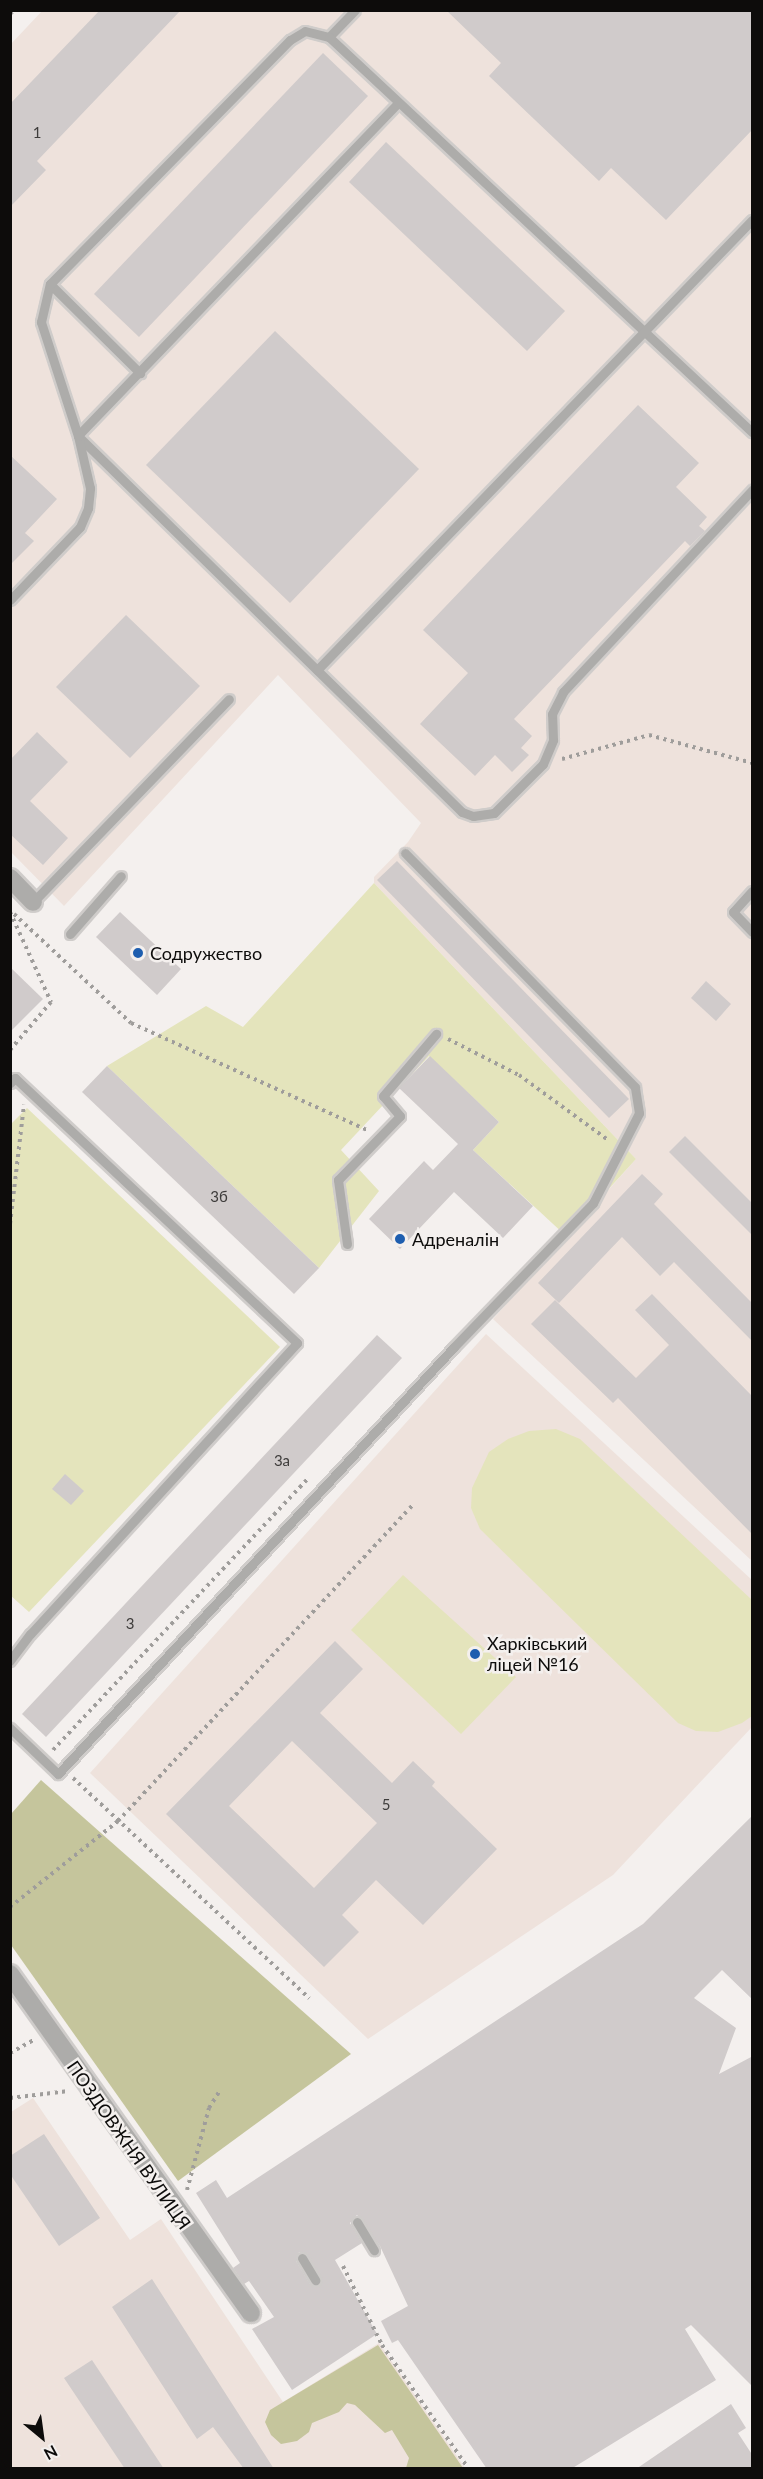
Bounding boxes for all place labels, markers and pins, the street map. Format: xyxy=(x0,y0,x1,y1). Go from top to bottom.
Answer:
place label: Содружество xyxy=(150,942,262,964)
marker: Содружество xyxy=(131,946,145,960)
place label: Адреналін xyxy=(412,1228,499,1250)
marker: Адреналін xyxy=(393,1232,407,1246)
place label: Харківський ліцей №16 xyxy=(487,1633,587,1676)
marker: Харківський ліцей №16 xyxy=(468,1647,482,1661)

